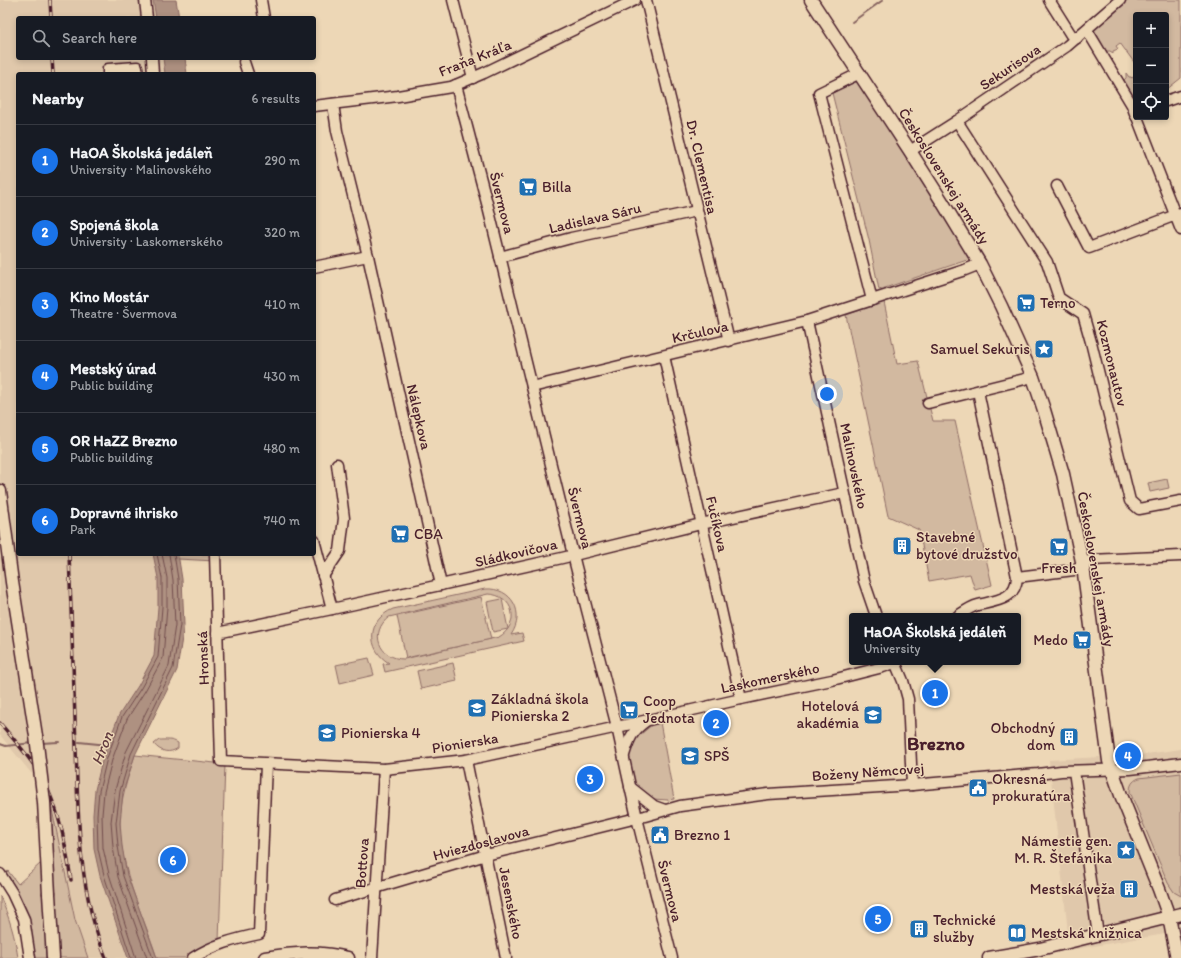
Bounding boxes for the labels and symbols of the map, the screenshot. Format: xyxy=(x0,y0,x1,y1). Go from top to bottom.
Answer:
street label: Fraňa Kráľa xyxy=(436,35,514,81)
street label: Sekurisova xyxy=(976,40,1044,94)
street label: Československej armády xyxy=(895,105,993,247)
street label: Dr. Clementisa xyxy=(682,118,722,216)
street label: Švermova xyxy=(486,170,518,236)
supermarket icon: Billa xyxy=(517,176,539,198)
place label: Billa xyxy=(542,178,572,196)
street label: Ladislava Sáru xyxy=(547,199,643,237)
supermarket icon: Terno xyxy=(1015,292,1037,314)
place label: Terno xyxy=(1040,294,1076,312)
street label: Krčulova xyxy=(670,317,730,347)
street label: Kozmonautov xyxy=(1093,318,1131,408)
place icon: Samuel Sekuris xyxy=(1033,338,1055,360)
place label: Samuel Sekuris xyxy=(930,340,1030,358)
street label: Nálepkova xyxy=(403,382,435,452)
your location xyxy=(817,384,837,404)
street label: Malinovského xyxy=(836,421,872,511)
street label: Švermova xyxy=(564,485,596,551)
street label: Československej armády xyxy=(1073,490,1119,648)
street label: Fučíkova xyxy=(702,494,732,554)
supermarket icon: CBA xyxy=(389,523,411,545)
place label: CBA xyxy=(414,525,443,543)
place label: Stavebné bytové družstvo xyxy=(916,528,1018,563)
street label: Sládkovičova xyxy=(473,535,559,571)
building icon: Stavebné bytové družstvo xyxy=(891,535,913,557)
supermarket icon: Fresh xyxy=(1048,536,1070,558)
place label: Fresh xyxy=(1041,559,1077,577)
supermarket icon: Medo xyxy=(1071,629,1093,651)
street label: Hronská xyxy=(193,630,213,685)
place label: Medo xyxy=(1033,631,1068,649)
street label: Laskomerského xyxy=(719,659,821,697)
pin: 1 xyxy=(922,678,948,708)
place label: Základná škola Pionierska 2 xyxy=(491,690,589,725)
place label: Coop Jednota xyxy=(643,692,695,727)
school or university icon: Základná škola Pionierska 2 xyxy=(466,697,488,719)
place label: Hotelová akadémia xyxy=(797,697,859,732)
supermarket icon: Coop Jednota xyxy=(618,699,640,721)
school or university icon: Hotelová akadémia xyxy=(862,704,884,726)
pin: 2 xyxy=(703,708,729,738)
place label: Obchodný dom xyxy=(991,719,1055,754)
school or university icon: Pionierska 4 xyxy=(316,722,338,744)
place label: Pionierska 4 xyxy=(341,724,420,742)
building icon: Obchodný dom xyxy=(1058,726,1080,748)
water label: Hron xyxy=(87,728,117,767)
street label: Pionierska xyxy=(430,729,500,757)
district label: Brezno xyxy=(907,732,965,755)
pin: 4 xyxy=(1115,741,1141,771)
school or university icon: SPŠ xyxy=(679,745,701,767)
place label: SPŠ xyxy=(704,747,729,765)
street label: Boženy Němcovej xyxy=(811,759,925,785)
pin: 3 xyxy=(577,764,603,794)
place label: Okresná prokuratúra xyxy=(992,770,1071,805)
public building icon: Okresná prokuratúra xyxy=(967,777,989,799)
street label: Hviezdoslavova xyxy=(431,821,531,864)
public building icon: Brezno 1 xyxy=(649,824,671,846)
place label: Brezno 1 xyxy=(674,826,730,844)
place label: Námestie gen. M. R. Štefánika xyxy=(1014,832,1112,867)
street label: Bottova xyxy=(351,837,373,889)
place icon: Námestie gen. M. R. Štefánika xyxy=(1115,839,1137,861)
pin: 6 xyxy=(160,845,186,875)
street label: Švermova xyxy=(654,858,686,924)
street label: Jesenského xyxy=(495,865,527,941)
building icon: Mestská veža xyxy=(1118,878,1140,900)
place label: Mestská veža xyxy=(1030,880,1116,898)
pin: 5 xyxy=(865,904,891,934)
place label: Technické služby xyxy=(933,911,996,946)
building icon: Technické služby xyxy=(908,918,930,940)
library icon: Mestská knižnica xyxy=(1006,922,1028,944)
place label: Mestská knižnica xyxy=(1031,924,1142,942)

